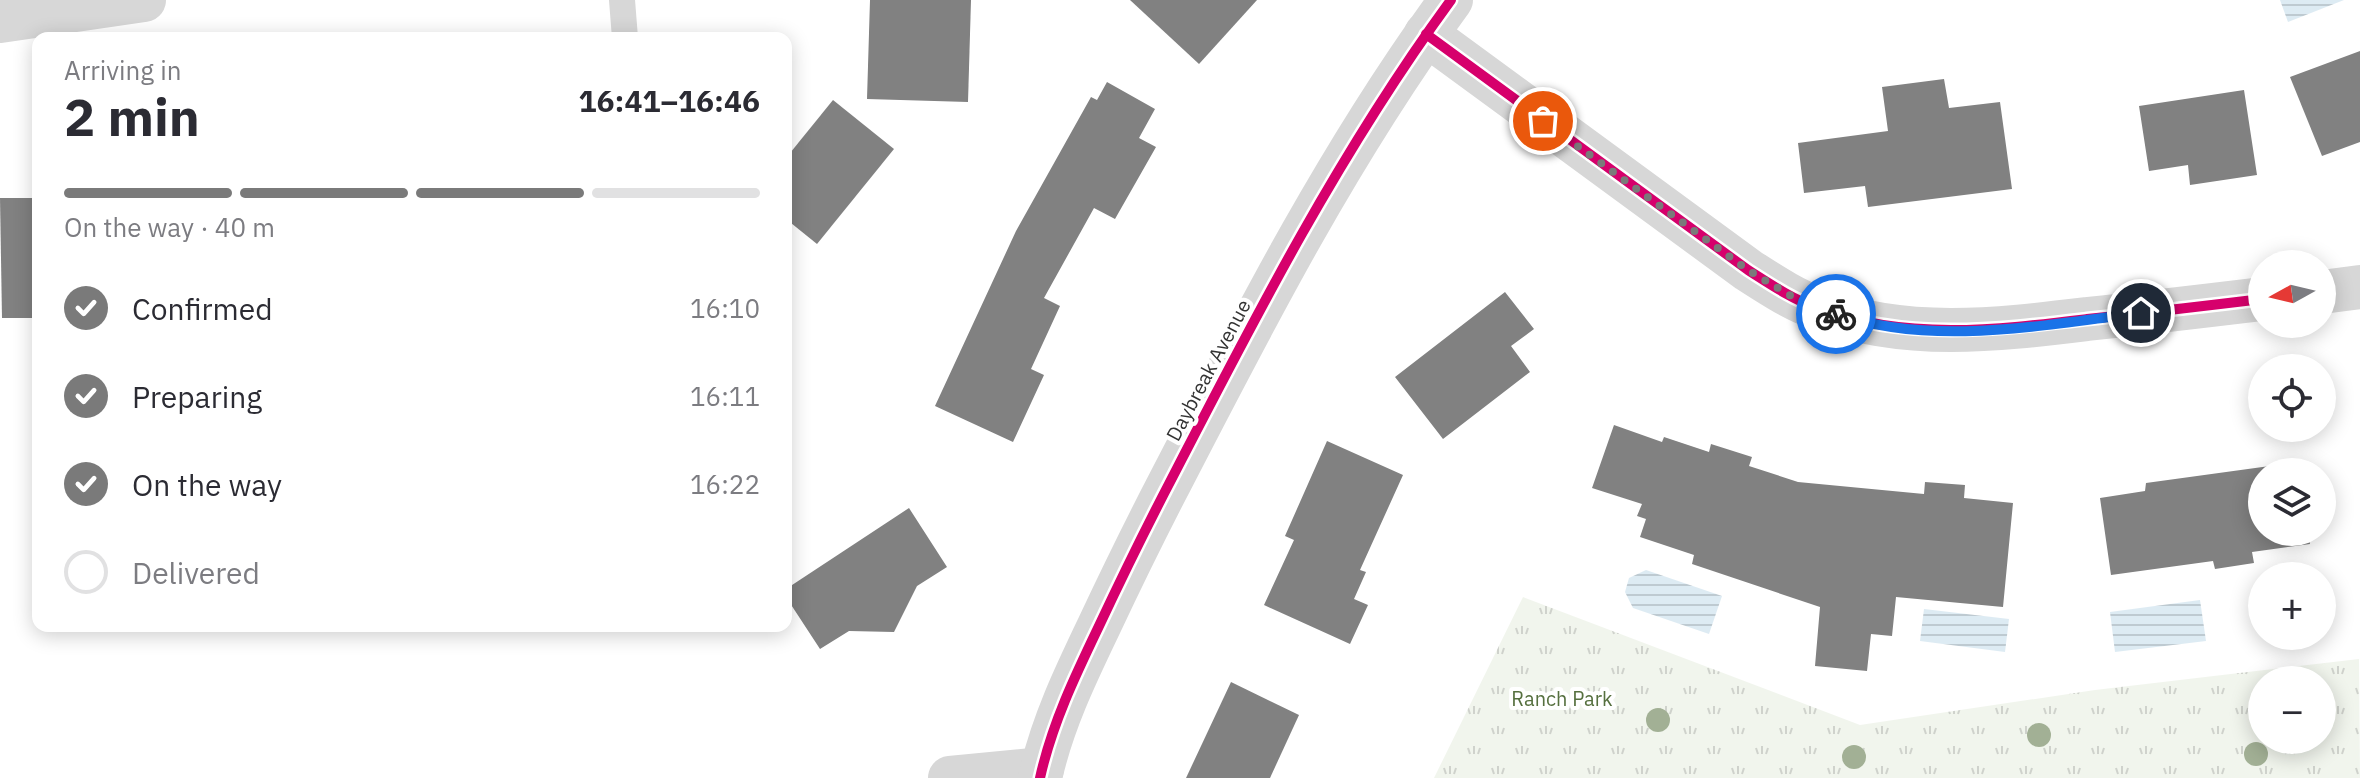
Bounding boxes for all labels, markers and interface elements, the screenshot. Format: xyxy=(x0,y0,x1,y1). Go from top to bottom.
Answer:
text: Arriving in xyxy=(64,53,181,87)
text: 16:41–16:46 xyxy=(579,81,760,120)
text: 2 min xyxy=(64,83,200,150)
pin xyxy=(1509,87,1577,155)
icon: bag xyxy=(1521,99,1565,143)
text: On the way · 40 m xyxy=(64,210,275,244)
north arrow xyxy=(2248,250,2336,338)
map controls xyxy=(2248,250,2336,754)
courier xyxy=(1796,274,1876,354)
pin xyxy=(2107,279,2175,347)
icon: check xyxy=(64,286,108,330)
text: Confirmed xyxy=(132,289,273,328)
text: 16:10 xyxy=(690,291,760,325)
icon: home xyxy=(2119,291,2163,335)
icon: bike xyxy=(1814,292,1858,336)
street label: Daybreak Avenue xyxy=(1159,295,1257,445)
button: locate xyxy=(2248,354,2336,442)
icon: check xyxy=(64,374,108,418)
text: Preparing xyxy=(132,377,262,416)
text: 16:11 xyxy=(690,379,760,413)
button: layers xyxy=(2248,458,2336,546)
icon: check xyxy=(64,462,108,506)
text: On the way xyxy=(132,465,282,504)
text: 16:22 xyxy=(690,467,760,501)
text: Delivered xyxy=(132,553,260,592)
button: + xyxy=(2248,562,2336,650)
button: − xyxy=(2248,666,2336,754)
park label: Ranch Park xyxy=(1511,685,1613,712)

